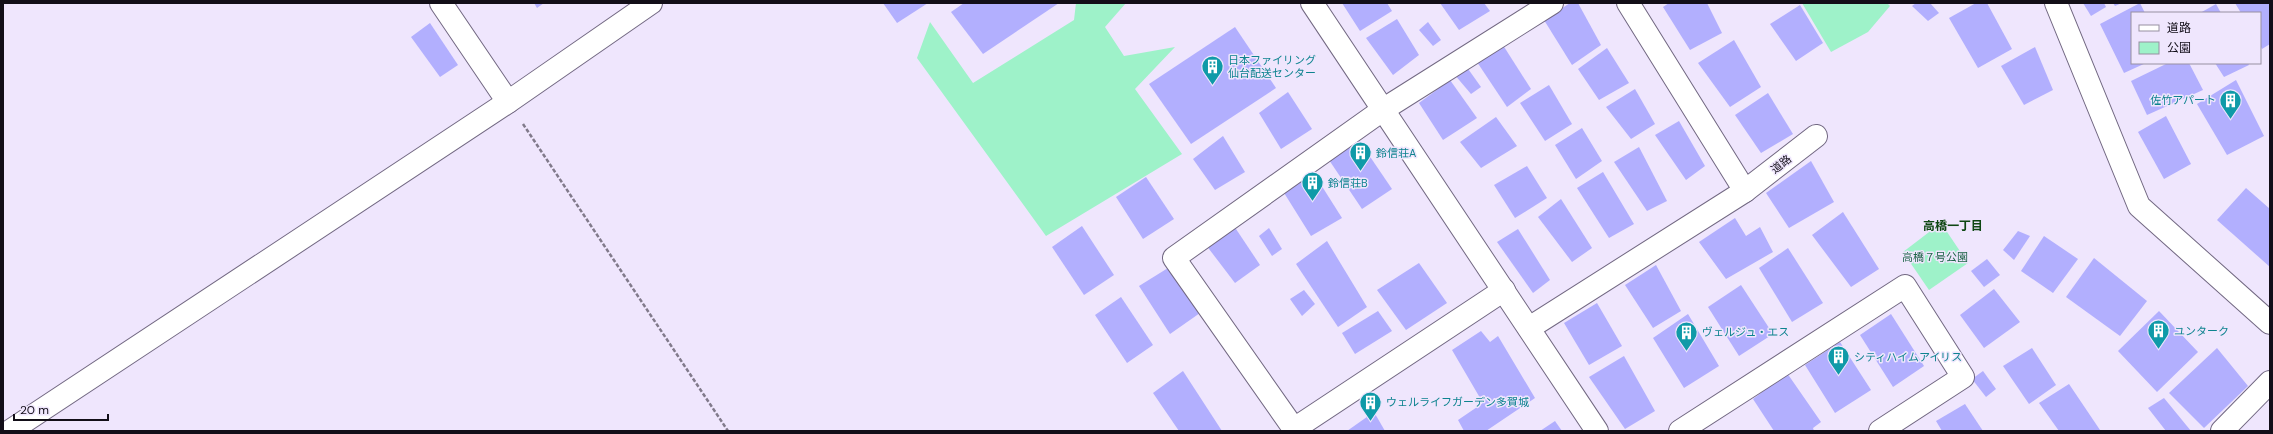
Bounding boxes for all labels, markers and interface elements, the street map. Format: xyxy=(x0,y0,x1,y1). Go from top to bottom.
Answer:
legend xyxy=(2131,12,2261,64)
text: 道路 xyxy=(2167,20,2191,36)
text: 公園 xyxy=(2167,40,2191,56)
building icon: 日本ファイリング 仙台配送センター xyxy=(1199,53,1225,86)
place label: 日本ファイリング 仙台配送センター xyxy=(1228,53,1316,80)
building icon: 佐竹アパート xyxy=(2218,87,2244,120)
place label: 佐竹アパート xyxy=(2150,93,2216,107)
building icon: 鈴信荘A xyxy=(1347,140,1373,173)
place label: 鈴信荘A xyxy=(1376,146,1416,160)
street label: 道路 xyxy=(1768,152,1794,176)
building icon: 鈴信荘B xyxy=(1299,170,1325,203)
place label: 鈴信荘B xyxy=(1328,176,1368,190)
district label: 高橋一丁目 xyxy=(1923,218,1983,234)
park label: 高橋７号公園 xyxy=(1902,250,1968,264)
building icon: ユンターク xyxy=(2145,318,2171,351)
building icon: ヴェルジュ・エス xyxy=(1673,319,1699,352)
place label: ユンターク xyxy=(2174,324,2229,338)
place label: ヴェルジュ・エス xyxy=(1702,325,1789,339)
building icon: シティハイムアイリス xyxy=(1825,344,1851,377)
place label: シティハイムアイリス xyxy=(1854,350,1962,364)
building icon: ウェルライフガーデン多賀城 xyxy=(1357,389,1383,422)
place label: ウェルライフガーデン多賀城 xyxy=(1386,395,1529,409)
scale bar xyxy=(14,396,108,422)
text: 20 m xyxy=(20,402,49,418)

